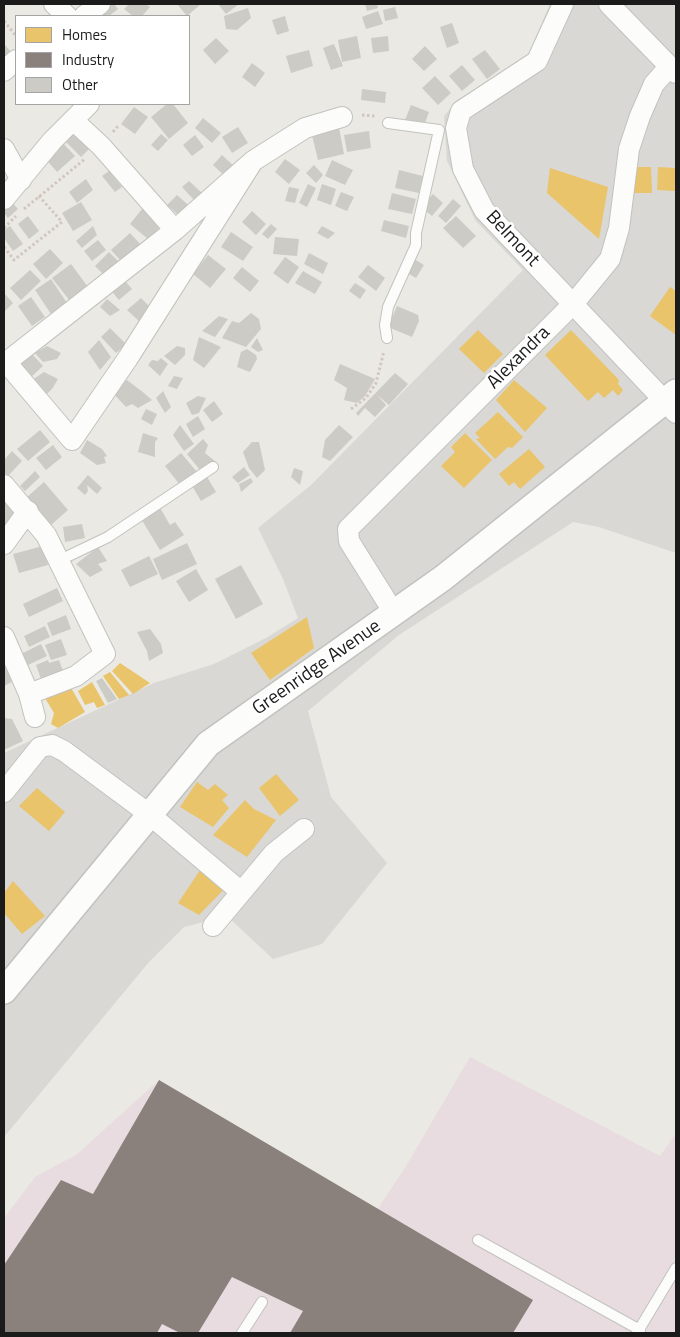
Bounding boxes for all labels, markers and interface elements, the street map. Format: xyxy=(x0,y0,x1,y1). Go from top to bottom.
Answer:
legend xyxy=(15,15,190,105)
text: Homes xyxy=(62,23,107,46)
text: Industry xyxy=(62,48,114,71)
text: Other xyxy=(62,73,98,96)
street label: Belmont xyxy=(480,206,544,272)
street label: Alexandra xyxy=(483,322,555,394)
street label: Greenridge Avenue xyxy=(249,615,385,721)

